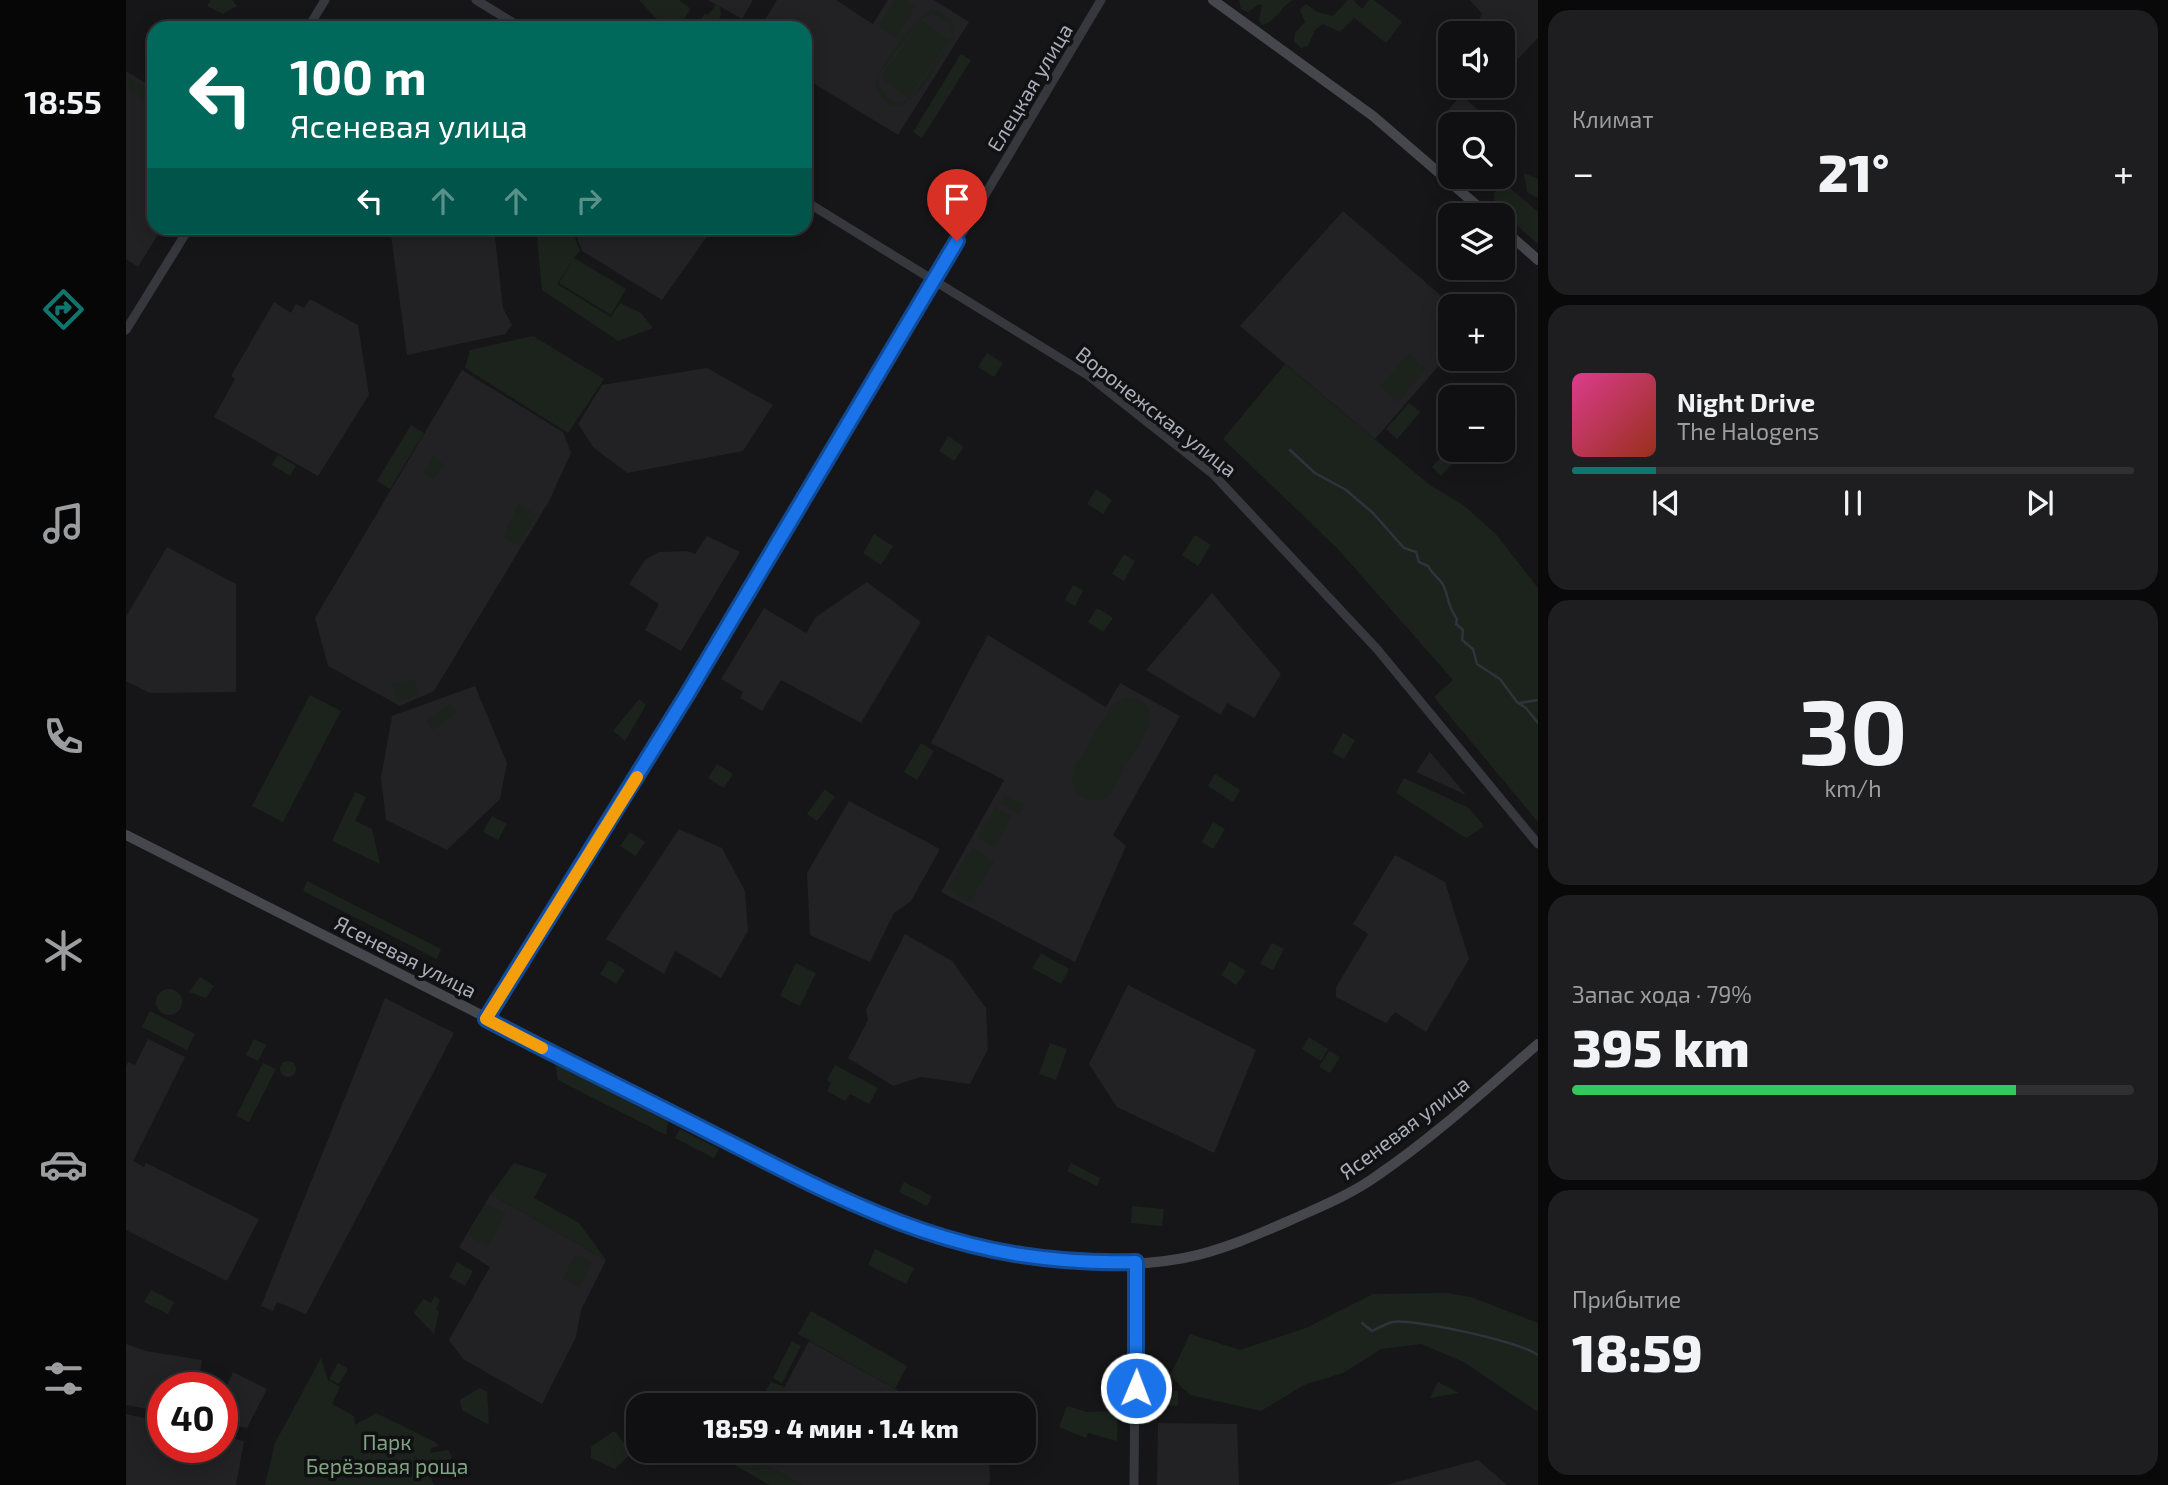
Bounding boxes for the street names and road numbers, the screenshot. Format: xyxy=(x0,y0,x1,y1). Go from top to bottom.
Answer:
street label: Елецкая улица xyxy=(981,18,1078,156)
street label: Воронежская улица xyxy=(1071,340,1242,482)
street label: Ясеневая улица xyxy=(330,909,481,1003)
street label: Ясеневая улица xyxy=(1334,1070,1474,1185)

